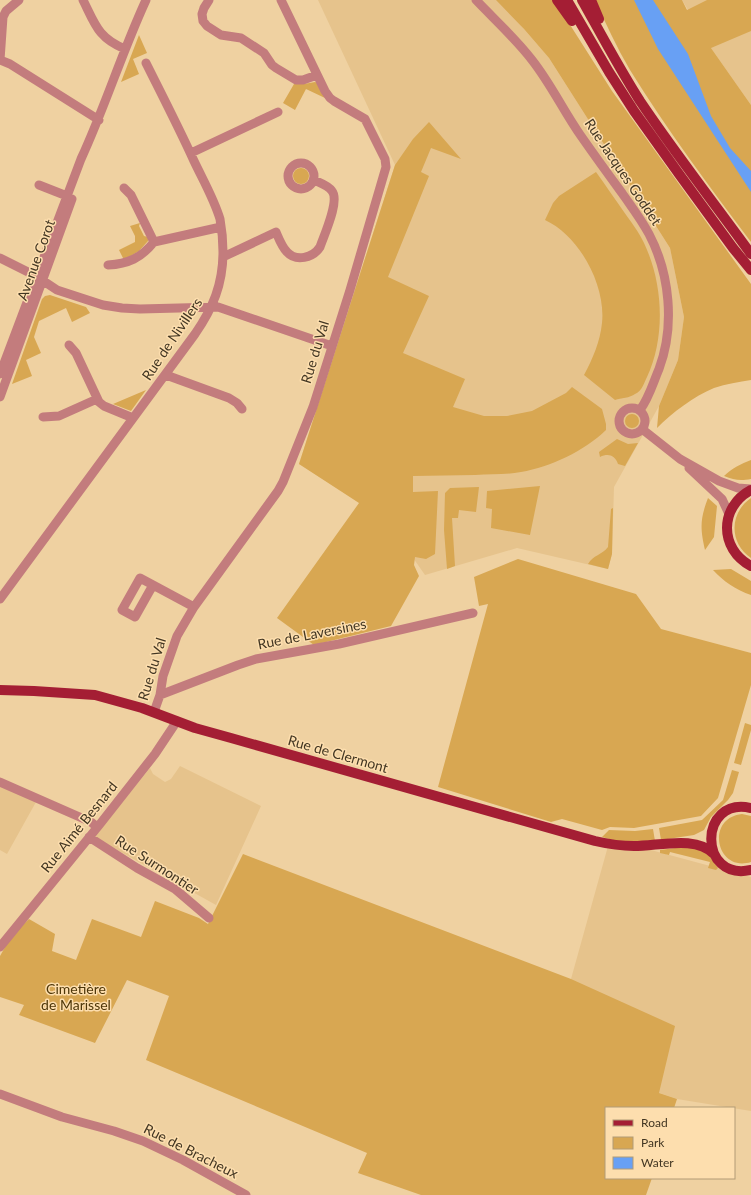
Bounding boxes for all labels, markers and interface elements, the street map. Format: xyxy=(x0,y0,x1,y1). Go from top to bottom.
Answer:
street label: Rue Jacques Goddet xyxy=(581,115,665,228)
street label: Avenue Corot xyxy=(13,217,58,303)
street label: Rue de Nivillers xyxy=(138,294,205,383)
street label: Rue du Val xyxy=(297,318,332,385)
street label: Rue de Laversines xyxy=(256,615,368,652)
street label: Rue du Val xyxy=(134,635,169,702)
street label: Rue de Clermont xyxy=(286,731,390,776)
street label: Rue Aimé Besnard xyxy=(37,778,120,876)
street label: Rue Surmontier xyxy=(112,831,202,898)
park label: Cimetière de Marissel xyxy=(41,980,111,1013)
legend xyxy=(605,1107,735,1179)
text: Road xyxy=(641,1115,668,1130)
street label: Rue de Bracheux xyxy=(141,1119,241,1182)
text: Park xyxy=(641,1135,665,1150)
text: Water xyxy=(641,1155,674,1170)

